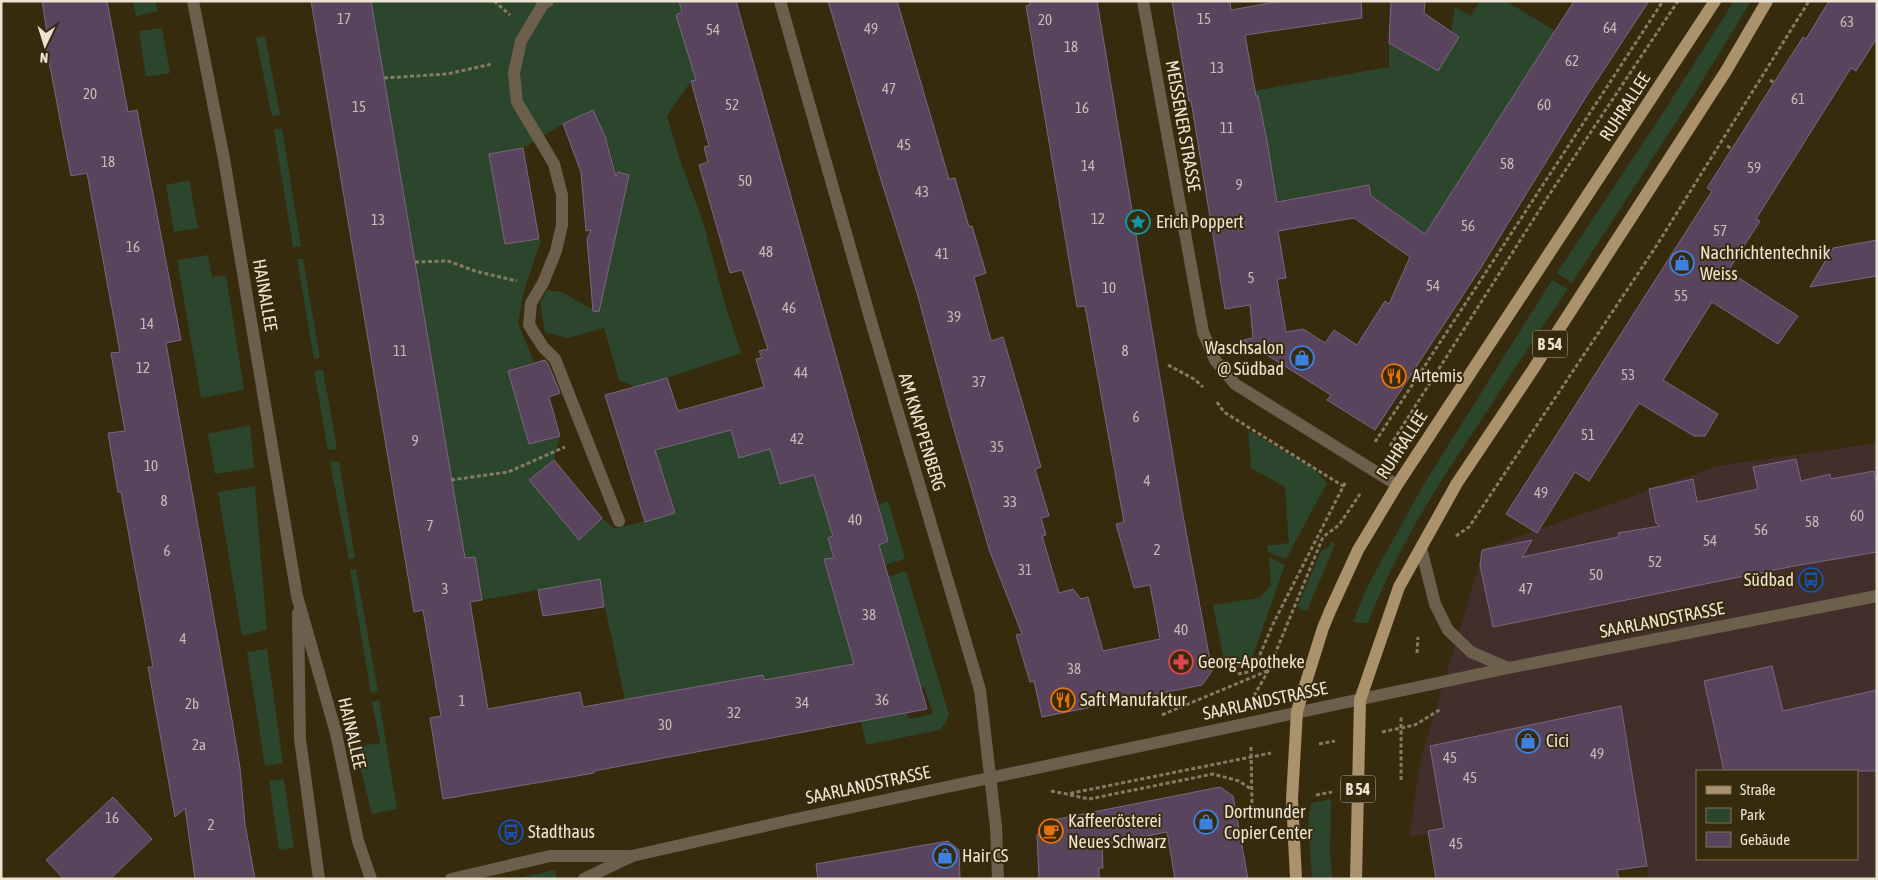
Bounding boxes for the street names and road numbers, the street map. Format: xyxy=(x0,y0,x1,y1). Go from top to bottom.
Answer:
street label: MEISSENER STRASSE xyxy=(1162,59,1205,194)
street label: RUHRALLEE xyxy=(1595,68,1655,145)
street label: HAINALLEE xyxy=(249,257,282,333)
road number: B 54 xyxy=(1532,330,1568,358)
street label: AM KNAPPENBERG xyxy=(895,370,950,493)
street label: RUHRALLEE xyxy=(1372,406,1432,483)
street label: SAARLANDSTRASSE xyxy=(1598,597,1726,642)
street label: SAARLANDSTRASSE xyxy=(1201,677,1329,724)
street label: HAINALLEE xyxy=(334,695,371,771)
street label: SAARLANDSTRASSE xyxy=(804,761,932,808)
road number: B 54 xyxy=(1340,776,1376,802)

